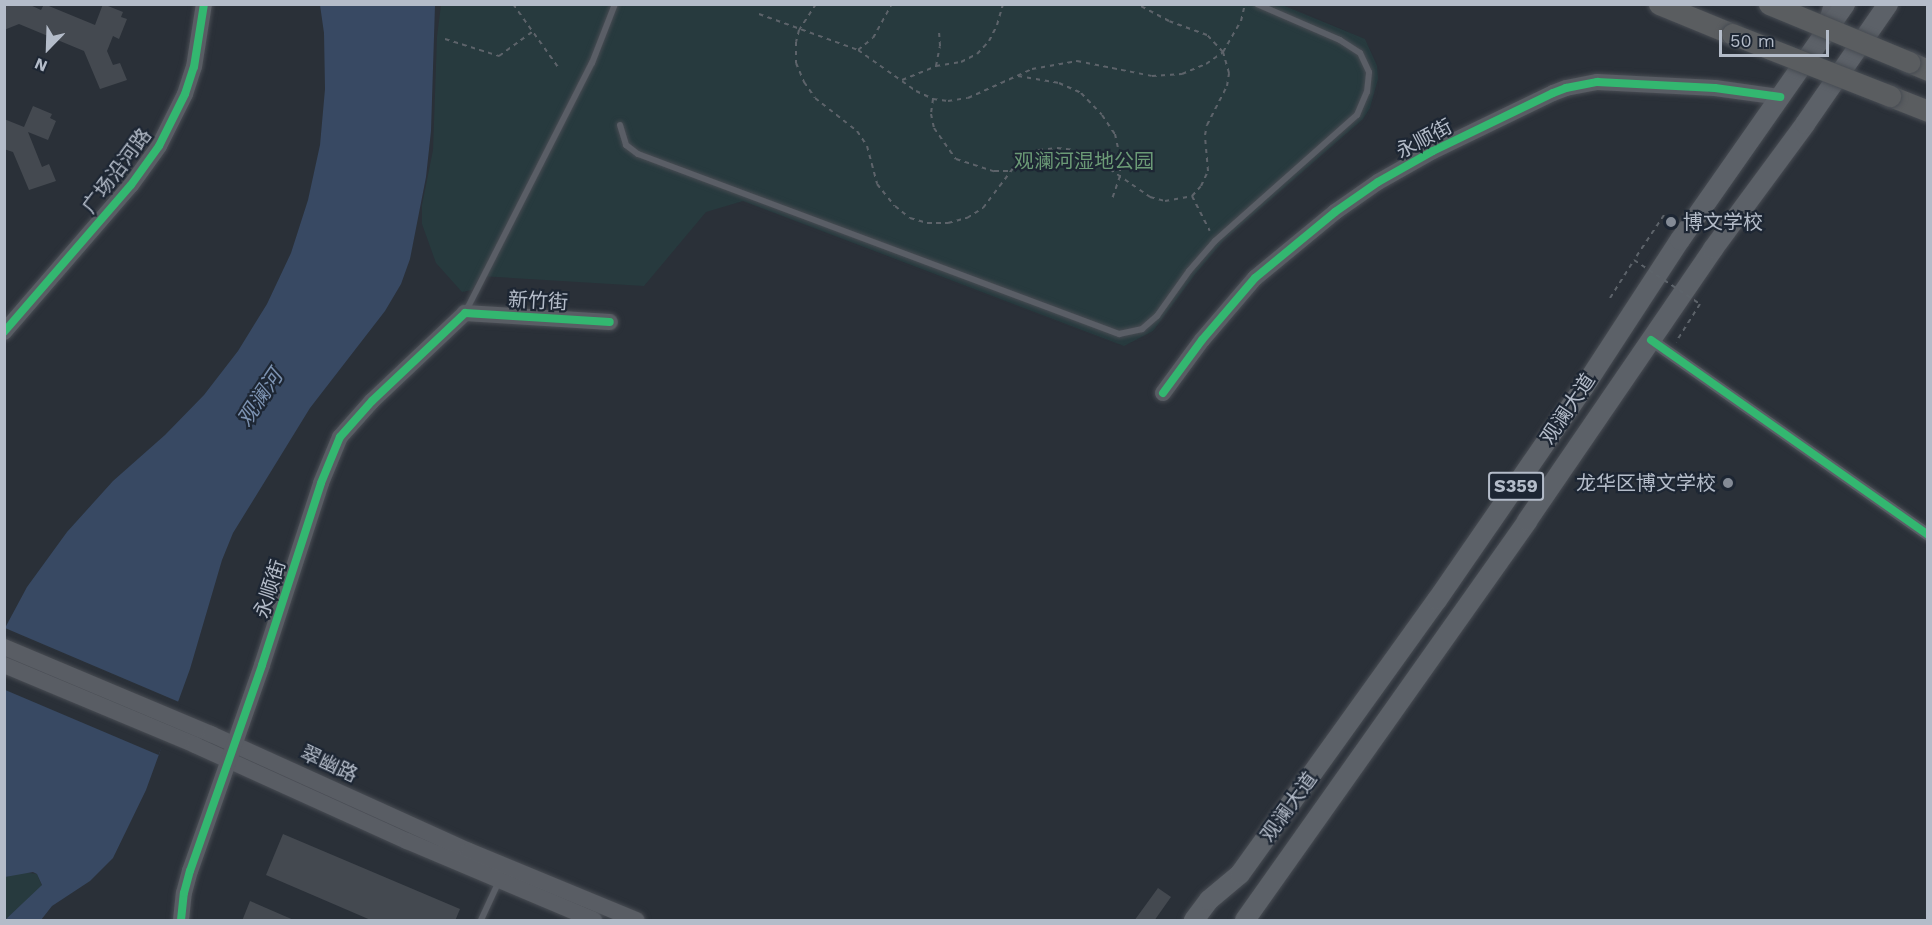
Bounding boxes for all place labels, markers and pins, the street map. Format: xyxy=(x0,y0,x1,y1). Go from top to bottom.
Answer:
place label: 博文学校 xyxy=(1683,210,1763,234)
marker: 博文学校 xyxy=(1664,215,1678,229)
place label: 龙华区博文学校 xyxy=(1576,471,1716,495)
marker: 龙华区博文学校 xyxy=(1721,476,1735,490)

